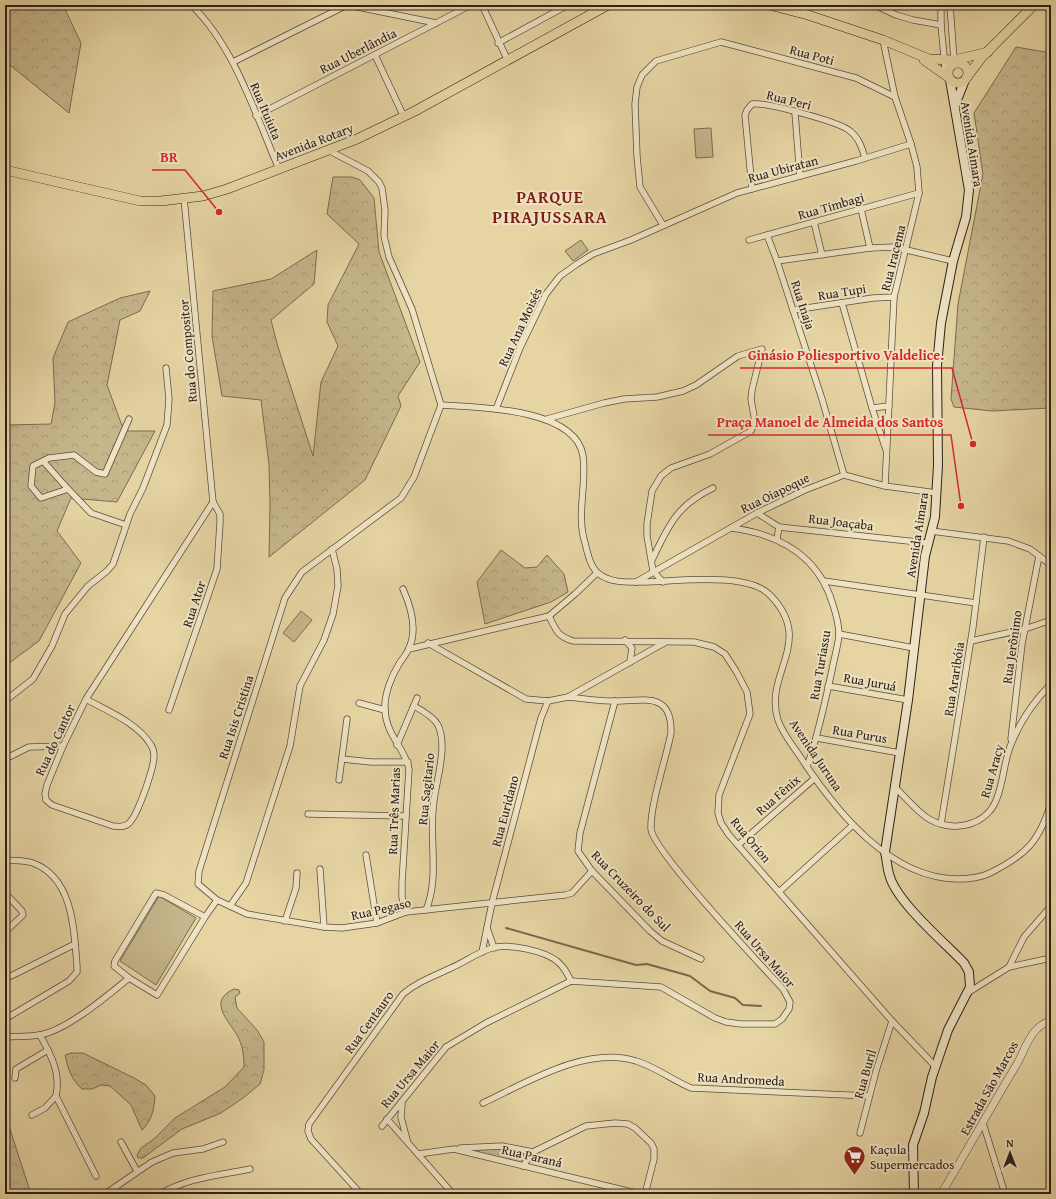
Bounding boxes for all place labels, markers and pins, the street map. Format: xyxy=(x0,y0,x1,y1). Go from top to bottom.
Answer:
callout: BR xyxy=(152,144,185,170)
callout: Ginásio Poliesportivo Valdelice. xyxy=(740,342,952,368)
callout: Praça Manoel de Almeida dos Santos xyxy=(708,409,951,435)
place label: Kaçula Supermercados xyxy=(870,1140,954,1174)
supermarket icon: Kaçula Supermercados xyxy=(842,1143,868,1176)

